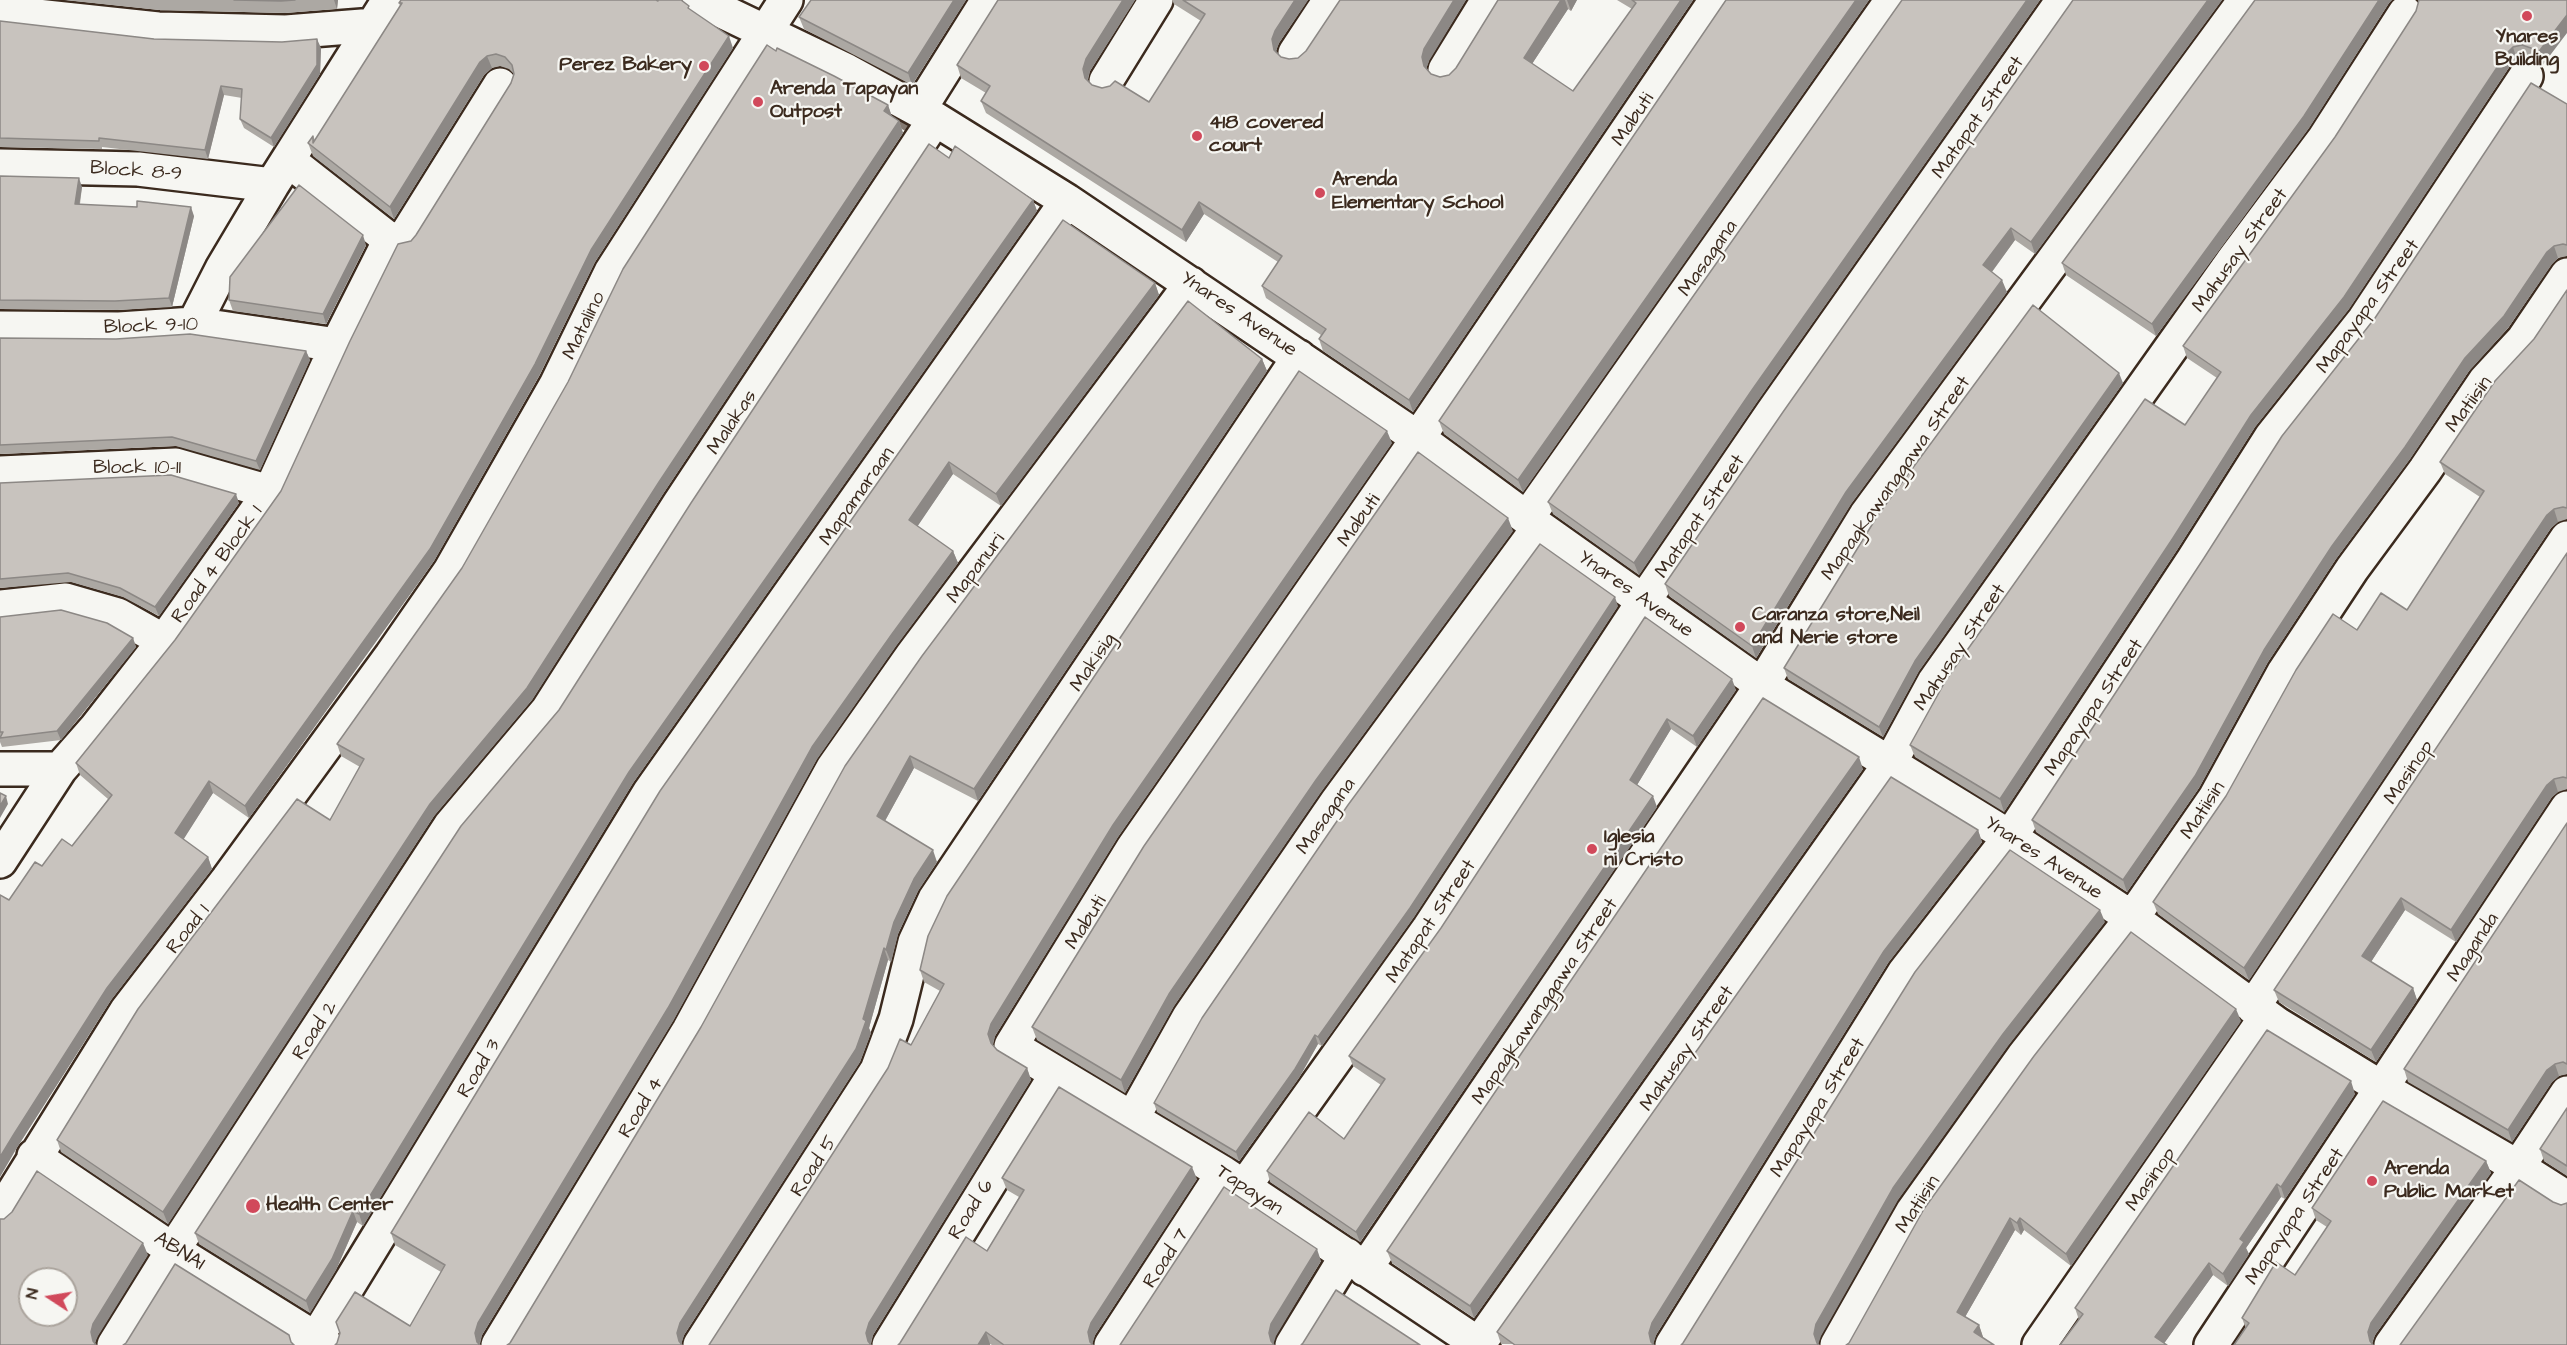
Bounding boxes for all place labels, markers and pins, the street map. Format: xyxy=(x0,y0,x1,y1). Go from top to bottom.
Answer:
marker: Ynares Building xyxy=(2520,9,2534,23)
place label: Ynares Building xyxy=(2495,26,2559,73)
place label: Perez Bakery xyxy=(559,54,692,78)
marker: Perez Bakery xyxy=(697,59,711,73)
place label: Arenda Tapayan Outpost xyxy=(770,78,918,125)
marker: Arenda Tapayan Outpost xyxy=(751,95,765,109)
place label: 418 covered court xyxy=(1209,112,1323,159)
marker: 418 covered court xyxy=(1190,129,1204,143)
place label: Arenda Elementary School xyxy=(1332,169,1504,216)
marker: Arenda Elementary School xyxy=(1313,186,1327,200)
place label: Caranza store,Neil and Nerie store xyxy=(1752,604,1920,651)
marker: Caranza store,Neil and Nerie store xyxy=(1733,620,1747,634)
place label: Iglesia ni Cristo xyxy=(1604,826,1683,873)
marker: Iglesia ni Cristo xyxy=(1585,842,1599,856)
place label: Arenda Public Market xyxy=(2384,1158,2514,1205)
marker: Arenda Public Market xyxy=(2365,1174,2379,1188)
place label: Health Center xyxy=(266,1194,393,1218)
marker: Health Center xyxy=(244,1197,262,1215)

